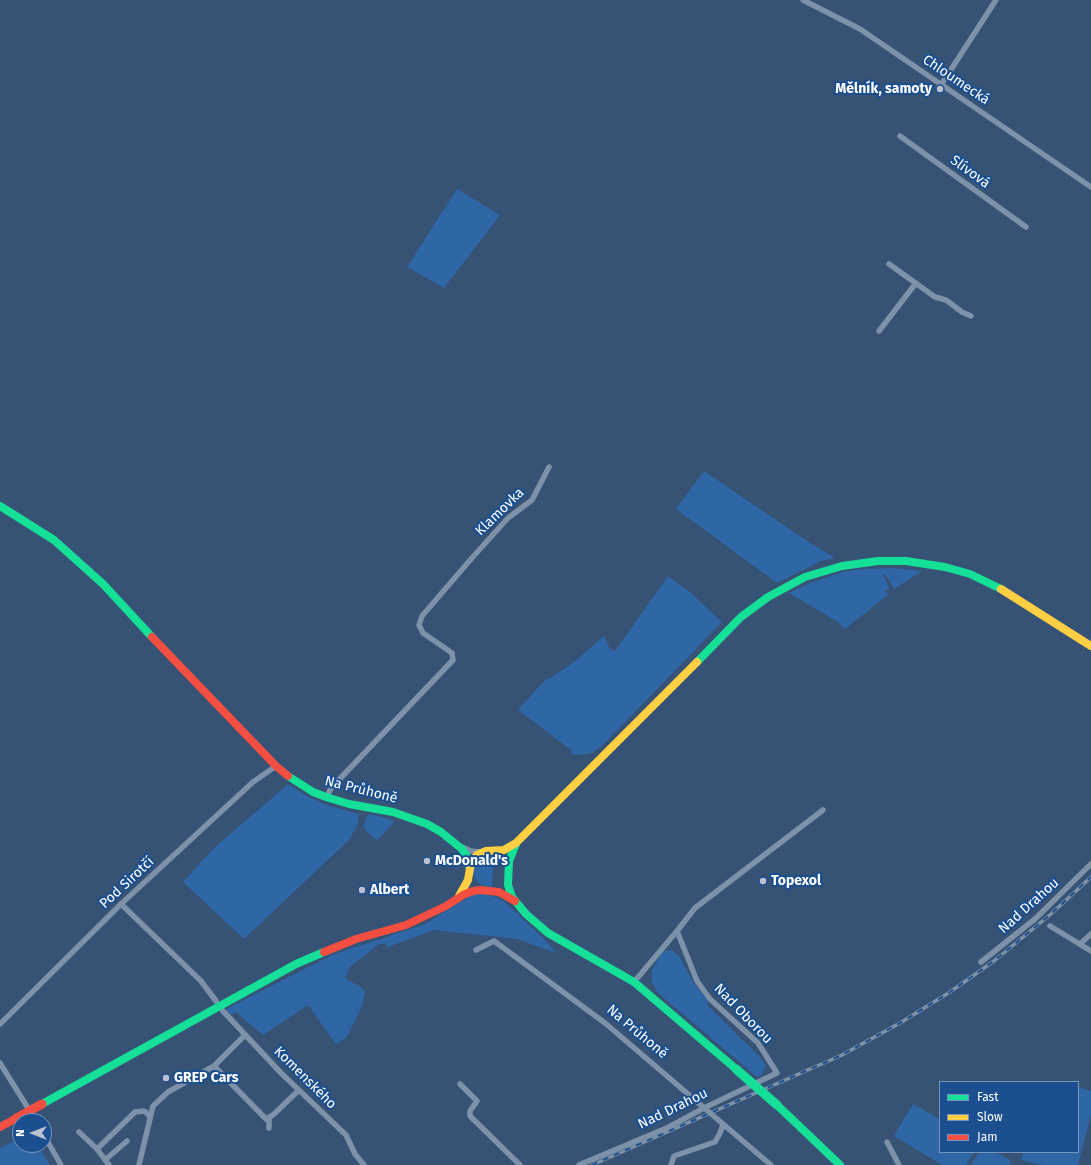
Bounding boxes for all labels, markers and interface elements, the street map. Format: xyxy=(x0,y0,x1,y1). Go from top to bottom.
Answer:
street label: Chloumecká xyxy=(919,51,993,109)
place label: Mělník, samoty xyxy=(835,81,932,97)
marker: Mělník, samoty xyxy=(935,84,945,94)
street label: Slívová xyxy=(947,152,993,192)
street label: Klamovka xyxy=(472,485,528,539)
street label: Na Průhoně xyxy=(323,773,399,807)
place label: McDonald's xyxy=(435,853,508,869)
street label: Pod Sirotčí xyxy=(96,854,158,912)
marker: McDonald's xyxy=(422,856,432,866)
place label: Topexol xyxy=(771,873,821,889)
street label: Nad Drahou xyxy=(995,875,1063,937)
marker: Topexol xyxy=(758,876,768,886)
place label: Albert xyxy=(370,882,410,898)
marker: Albert xyxy=(357,885,367,895)
street label: Nad Oborou xyxy=(710,981,776,1047)
street label: Na Průhoně xyxy=(603,1002,671,1062)
street label: Komenského xyxy=(270,1043,340,1113)
place label: GREP Cars xyxy=(174,1070,239,1086)
marker: GREP Cars xyxy=(161,1073,171,1083)
legend xyxy=(939,1081,1079,1153)
street label: Nad Drahou xyxy=(635,1085,711,1133)
text: Fast xyxy=(977,1090,999,1104)
text: Slow xyxy=(977,1110,1003,1124)
north arrow xyxy=(12,1113,52,1153)
text: N xyxy=(14,1129,27,1137)
text: Jam xyxy=(977,1130,997,1144)

